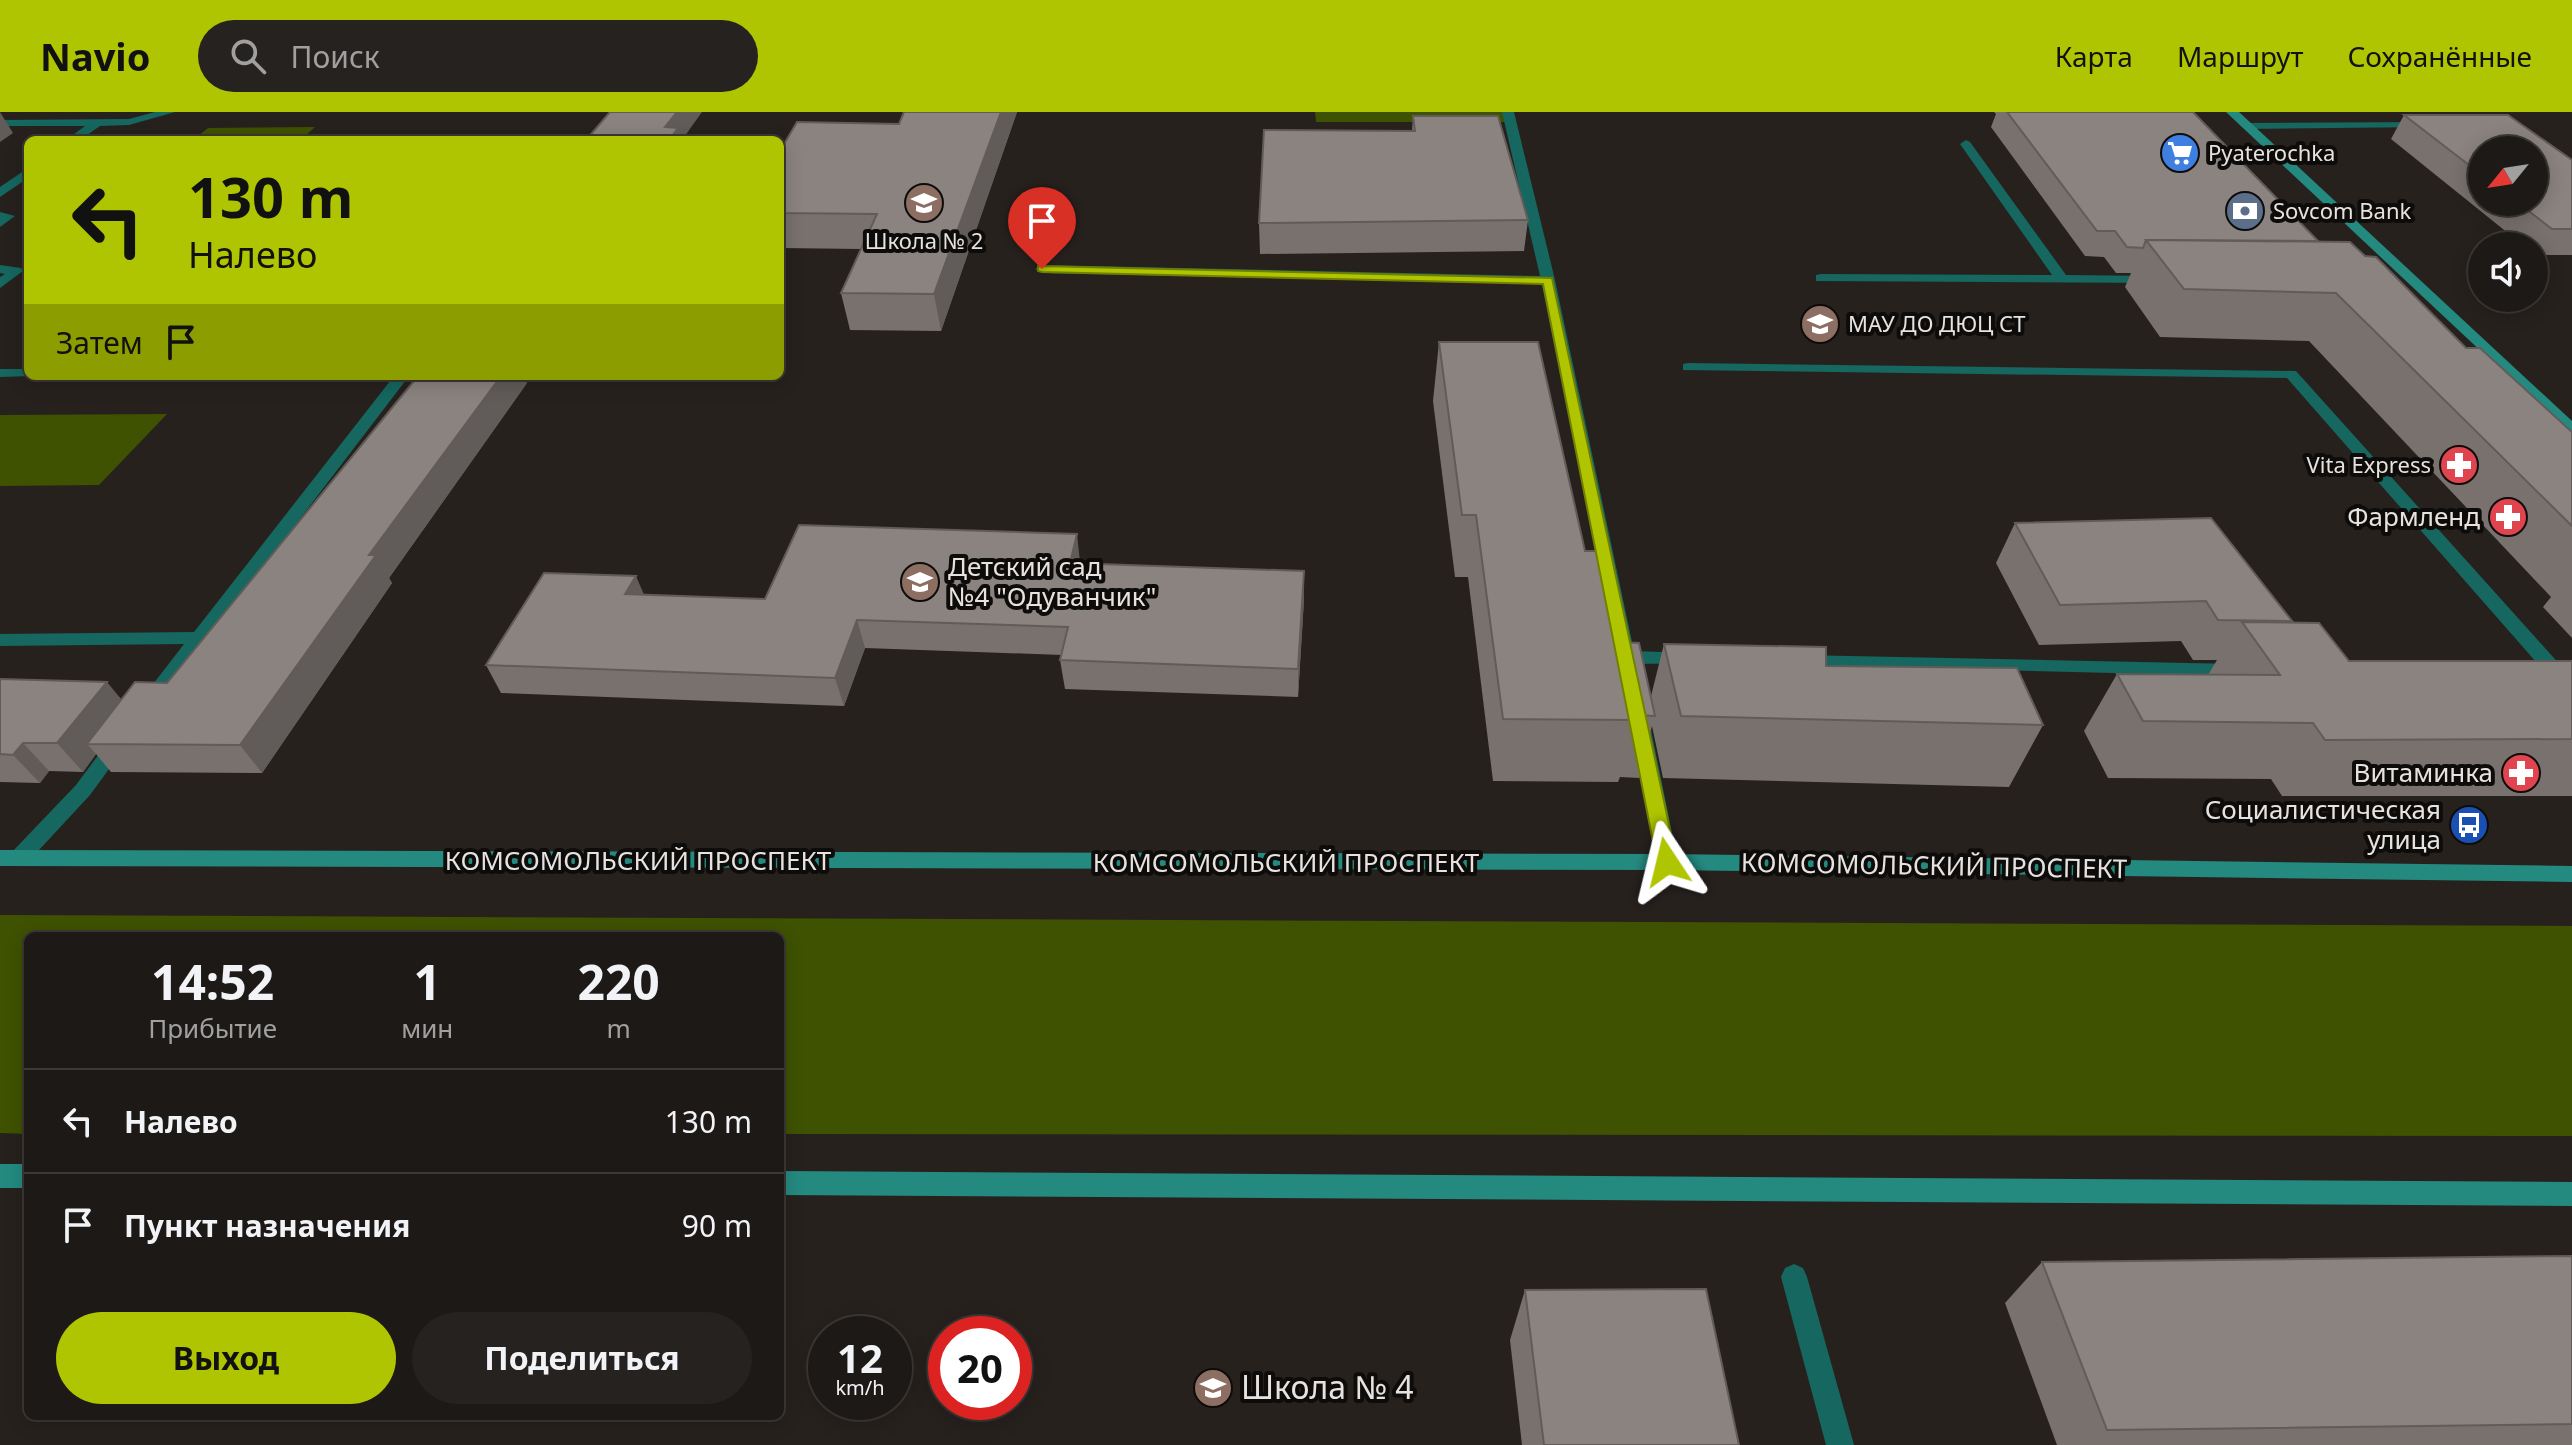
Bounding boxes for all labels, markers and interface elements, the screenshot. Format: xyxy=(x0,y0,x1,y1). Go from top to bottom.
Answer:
search box xyxy=(198,20,758,92)
text: Navio xyxy=(40,30,150,82)
icon: search xyxy=(226,34,270,78)
text: Поиск xyxy=(290,36,380,77)
text: Карта xyxy=(2055,37,2133,75)
text: Маршрут xyxy=(2177,37,2303,75)
text: Сохранённые xyxy=(2347,37,2532,75)
supermarket icon: Pyaterochka xyxy=(2159,132,2201,174)
north arrow xyxy=(2468,136,2548,216)
map controls xyxy=(2468,136,2548,312)
place label: Pyaterochka xyxy=(2208,137,2335,167)
text: 130 m xyxy=(188,158,353,234)
icon: left xyxy=(56,168,160,272)
school or university icon: Школа № 2 xyxy=(903,182,945,224)
pin xyxy=(1008,187,1076,269)
bank icon: Sovcom Bank xyxy=(2224,190,2266,232)
place label: Sovcom Bank xyxy=(2273,195,2412,225)
icon: arrive xyxy=(1020,199,1064,243)
place label: Школа № 2 xyxy=(865,225,983,255)
text: Налево xyxy=(188,230,317,279)
button: sound xyxy=(2468,232,2548,312)
school or university icon: МАУ ДО ДЮЦ СТ xyxy=(1799,303,1841,345)
place label: МАУ ДО ДЮЦ СТ xyxy=(1848,308,2025,338)
icon: arrive xyxy=(159,320,203,364)
text: Затем xyxy=(56,322,143,363)
pharmacy icon: Vita Express xyxy=(2438,444,2480,486)
place label: Vita Express xyxy=(2307,449,2431,479)
pharmacy icon: Фармленд xyxy=(2487,496,2529,538)
place label: Фармленд xyxy=(2347,498,2480,534)
place label: Детский сад №4 "Одуванчик" xyxy=(948,548,1156,614)
school or university icon: Детский сад №4 "Одуванчик" xyxy=(899,561,941,603)
pharmacy icon: Витаминка xyxy=(2500,752,2542,794)
place label: Витаминка xyxy=(2354,754,2493,790)
place label: Социалистическая улица xyxy=(2205,791,2441,857)
bus stop icon: Социалистическая улица xyxy=(2448,804,2490,846)
position arrow xyxy=(1625,820,1709,904)
street label: КОМСОМОЛЬСКИЙ ПРОСПЕКТ xyxy=(445,842,832,878)
street label: КОМСОМОЛЬСКИЙ ПРОСПЕКТ xyxy=(1093,844,1480,880)
street label: КОМСОМОЛЬСКИЙ ПРОСПЕКТ xyxy=(1741,844,2128,886)
text: 14:52 xyxy=(151,949,274,1014)
text: 1 xyxy=(413,949,441,1014)
text: 220 xyxy=(577,949,660,1014)
text: Прибытие xyxy=(148,1010,277,1046)
text: мин xyxy=(401,1010,453,1046)
text: m xyxy=(606,1010,631,1046)
icon: left xyxy=(56,1099,100,1143)
text: Налево xyxy=(124,1101,238,1142)
text: 130 m xyxy=(665,1101,752,1142)
icon: arrive xyxy=(56,1203,100,1247)
text: Пункт назначения xyxy=(124,1205,410,1246)
text: 90 m xyxy=(682,1205,752,1246)
button: Выход xyxy=(56,1312,396,1404)
button: Поделиться xyxy=(412,1312,752,1404)
speed limit sign: 20 xyxy=(928,1316,1032,1420)
text: 12 xyxy=(837,1330,883,1385)
place label: Школа № 4 xyxy=(1241,1365,1414,1408)
school or university icon: Школа № 4 xyxy=(1192,1367,1234,1409)
text: km/h xyxy=(835,1374,885,1401)

